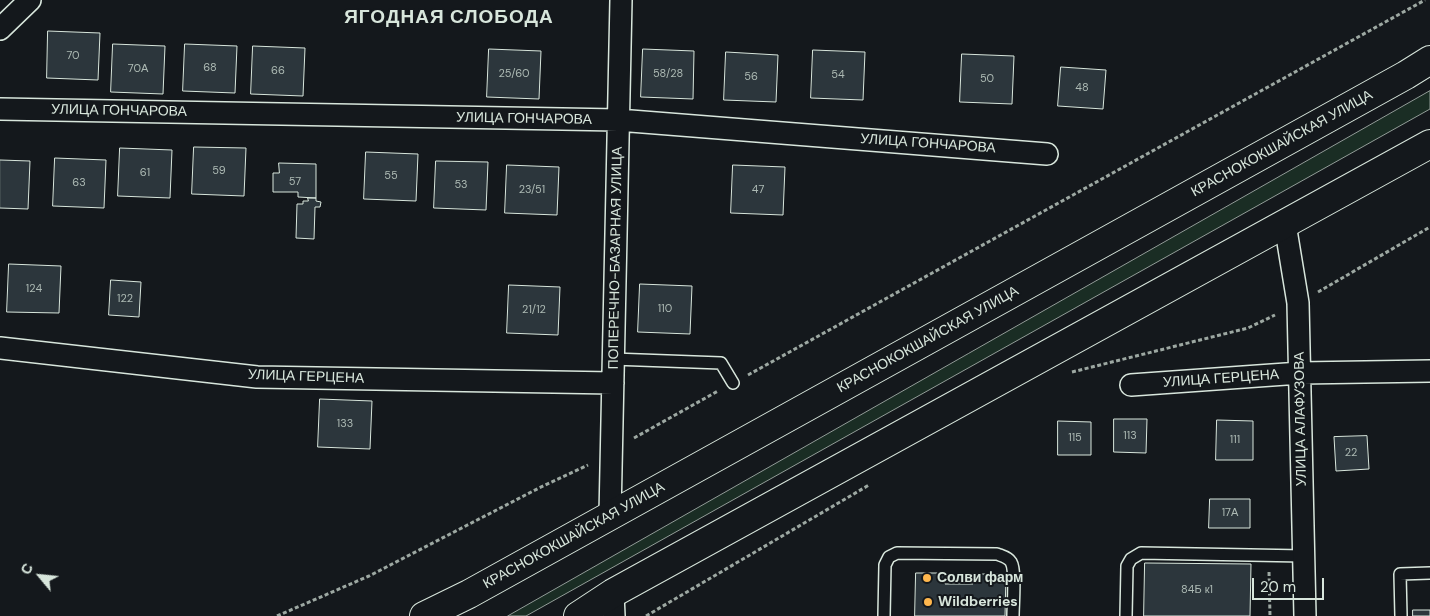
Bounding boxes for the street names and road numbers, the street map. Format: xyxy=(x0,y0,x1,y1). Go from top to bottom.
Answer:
street label: КРАСНОКОКШАЙСКАЯ УЛИЦА xyxy=(1188,87,1376,201)
street label: УЛИЦА ГОНЧАРОВА xyxy=(51,101,187,121)
street label: УЛИЦА ГОНЧАРОВА xyxy=(456,109,592,129)
street label: УЛИЦА ГОНЧАРОВА xyxy=(860,131,996,157)
street label: ПОПЕРЕЧНО-БАЗАРНАЯ УЛИЦА xyxy=(606,146,626,370)
street label: КРАСНОКОКШАЙСКАЯ УЛИЦА xyxy=(834,283,1022,397)
street label: УЛИЦА АЛАФУЗОВА xyxy=(1291,351,1311,487)
street label: УЛИЦА ГЕРЦЕНА xyxy=(247,367,365,387)
street label: УЛИЦА ГЕРЦЕНА xyxy=(1162,367,1280,391)
street label: КРАСНОКОКШАЙСКАЯ УЛИЦА xyxy=(480,479,668,593)

